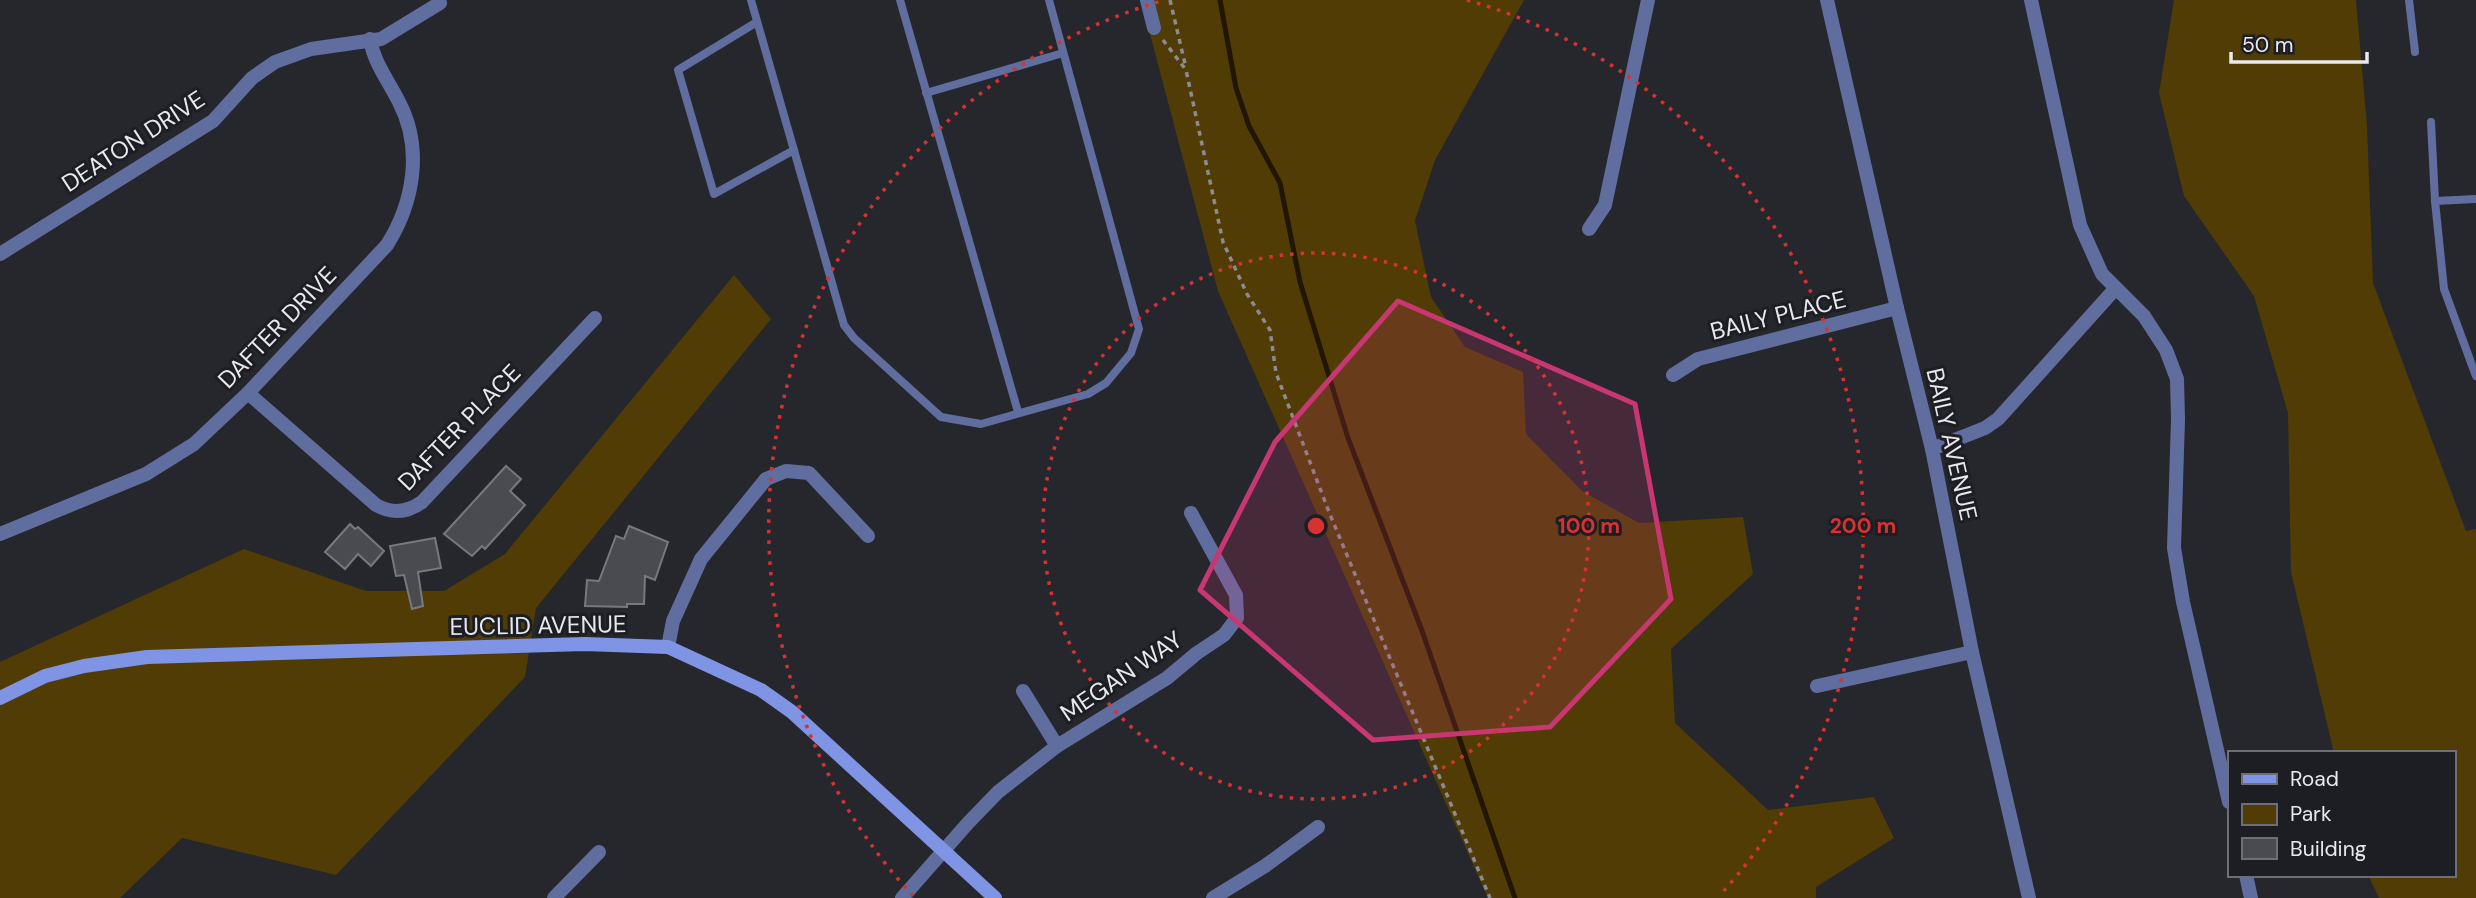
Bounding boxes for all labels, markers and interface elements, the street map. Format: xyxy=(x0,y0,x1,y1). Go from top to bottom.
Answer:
scale bar xyxy=(2231,21,2368,65)
text: 50 m xyxy=(2242,31,2293,59)
street label: DEATON DRIVE xyxy=(56,83,210,199)
street label: DAFTER DRIVE xyxy=(211,259,343,395)
street label: BAILY PLACE xyxy=(1707,283,1849,347)
street label: DAFTER PLACE xyxy=(391,357,527,497)
street label: BAILY AVENUE xyxy=(1919,365,1985,523)
text: 100 m xyxy=(1558,512,1620,540)
text: 200 m xyxy=(1830,512,1896,540)
centre of rings xyxy=(1304,514,1328,538)
street label: EUCLID AVENUE xyxy=(449,608,627,642)
street label: MEGAN WAY xyxy=(1054,624,1188,728)
legend xyxy=(2228,751,2455,877)
text: Road xyxy=(2290,765,2339,793)
text: Park xyxy=(2290,800,2332,828)
text: Building xyxy=(2290,835,2367,863)

